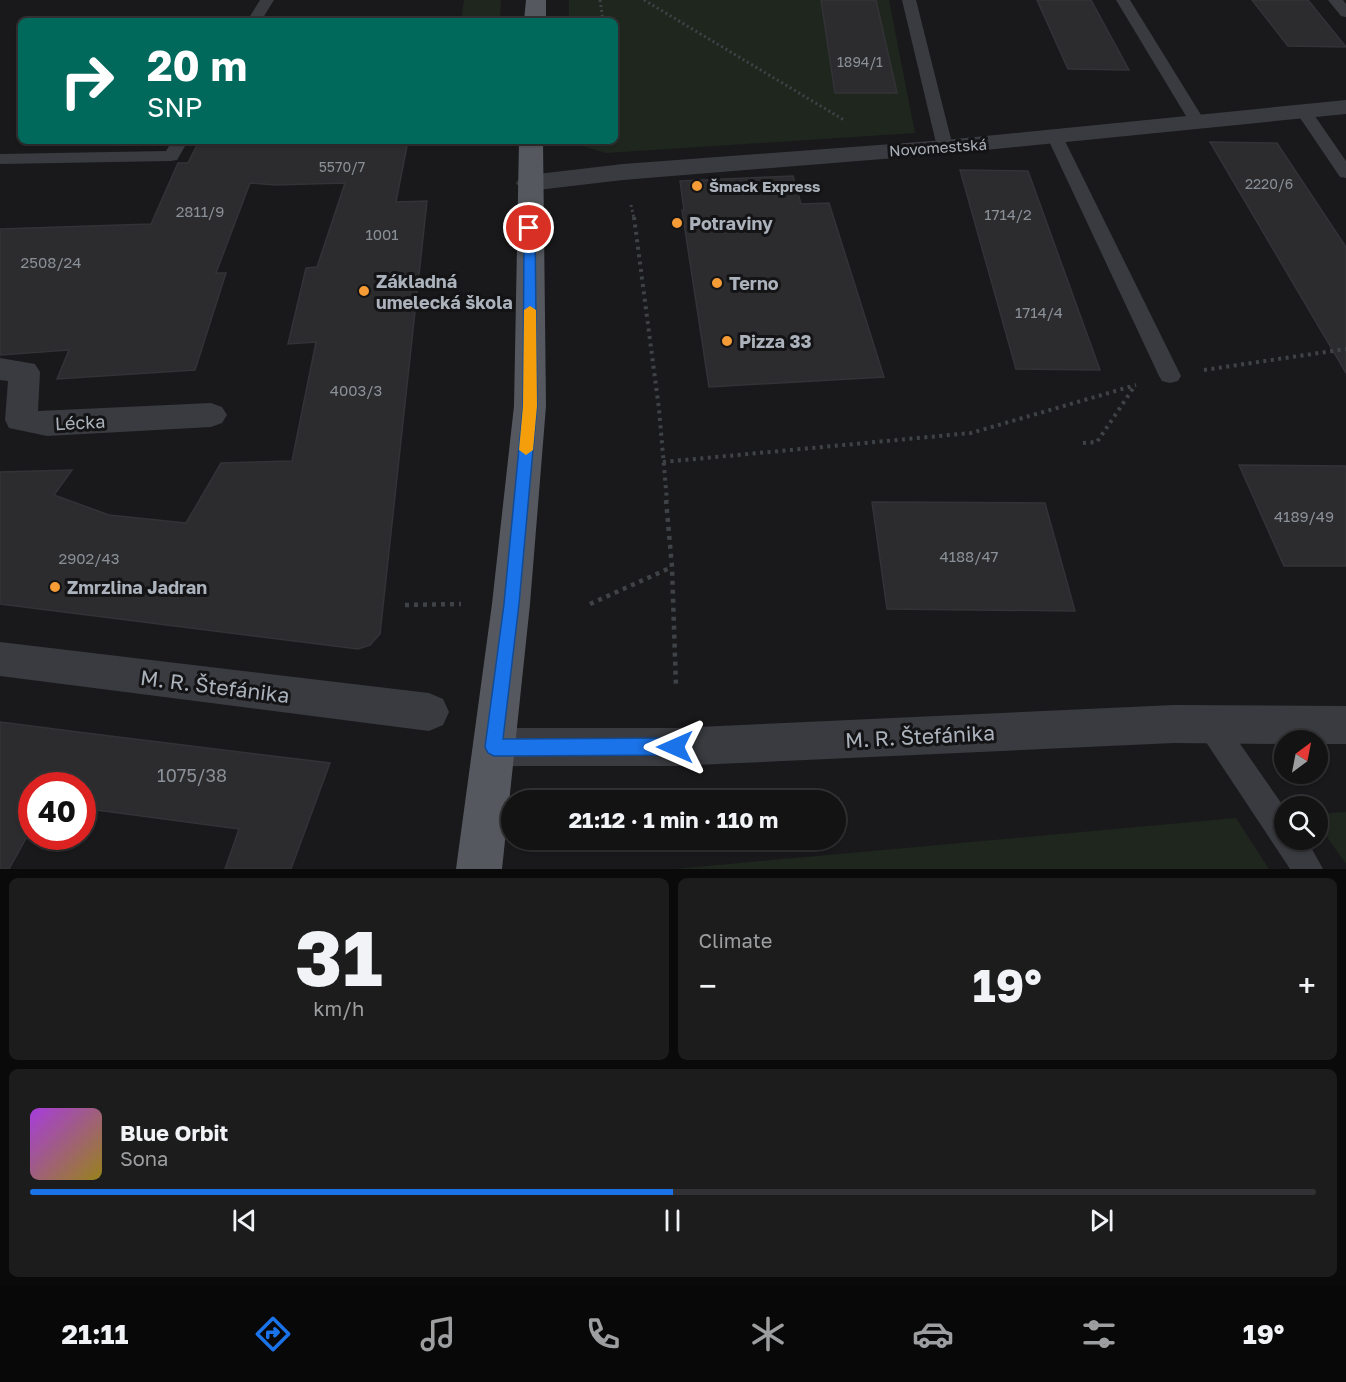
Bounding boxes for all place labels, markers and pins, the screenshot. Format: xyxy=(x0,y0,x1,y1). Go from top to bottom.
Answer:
place label: Šmack Express xyxy=(709,177,821,195)
marker: Šmack Express xyxy=(690,179,704,193)
pin xyxy=(503,202,554,253)
place label: Potraviny xyxy=(689,212,773,234)
marker: Potraviny xyxy=(670,216,684,230)
place label: Základná umelecká škola xyxy=(376,270,513,313)
place label: Terno xyxy=(729,272,779,294)
marker: Terno xyxy=(710,276,724,290)
marker: Základná umelecká škola xyxy=(357,284,371,298)
place label: Pizza 33 xyxy=(739,330,811,352)
marker: Pizza 33 xyxy=(720,334,734,348)
place label: Zmrzlina Jadran xyxy=(67,576,207,598)
marker: Zmrzlina Jadran xyxy=(48,580,62,594)

